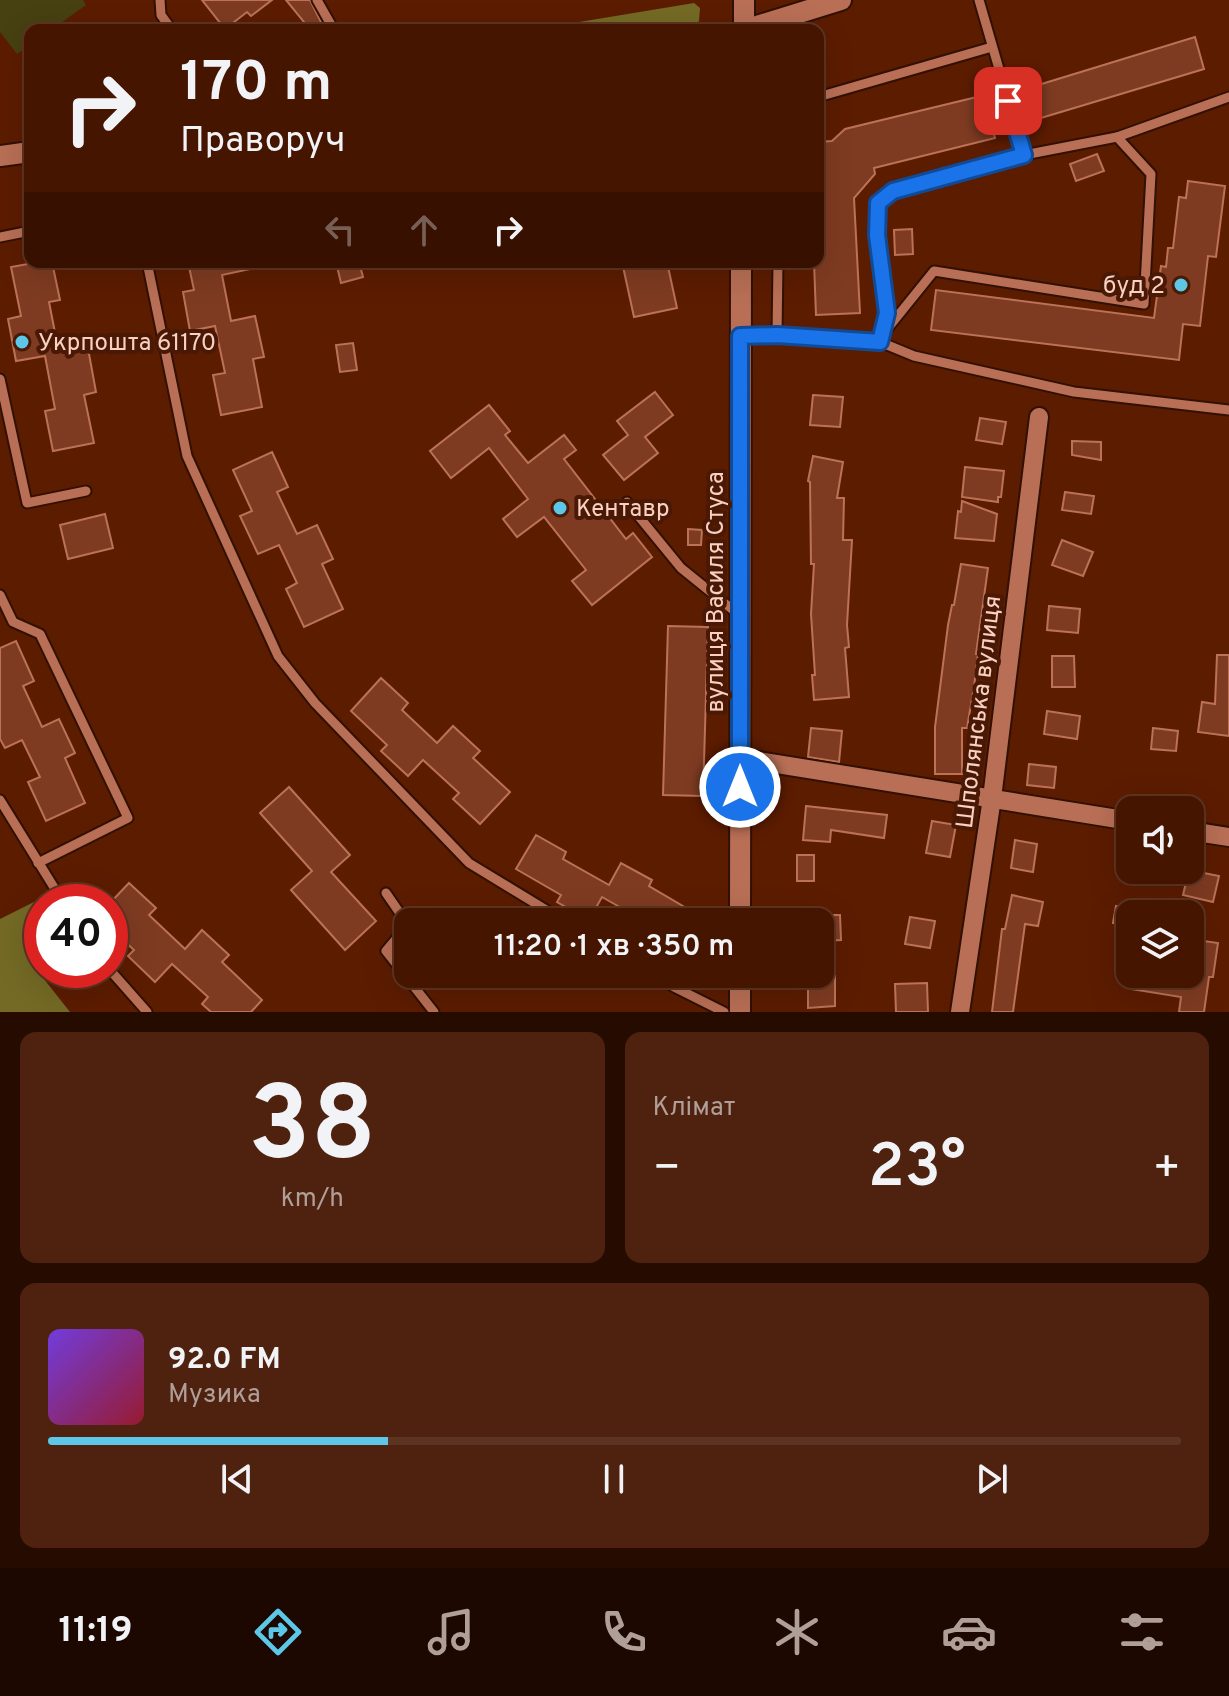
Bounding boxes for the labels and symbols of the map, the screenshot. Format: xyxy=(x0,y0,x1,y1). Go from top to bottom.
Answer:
pin xyxy=(974,67,1042,135)
place label: буд 2 xyxy=(1103,272,1165,302)
marker: буд 2 xyxy=(1172,276,1190,294)
place label: Укрпошта 61170 xyxy=(38,329,216,359)
marker: Укрпошта 61170 xyxy=(13,333,31,351)
street label: вулиця Василя Стуса xyxy=(702,471,732,713)
place label: Кентавр xyxy=(576,495,669,525)
marker: Кентавр xyxy=(551,499,569,517)
street label: Шполянська вулиця xyxy=(951,594,1009,830)
position arrow xyxy=(698,745,782,829)
speed limit sign: 40 xyxy=(24,884,128,988)

